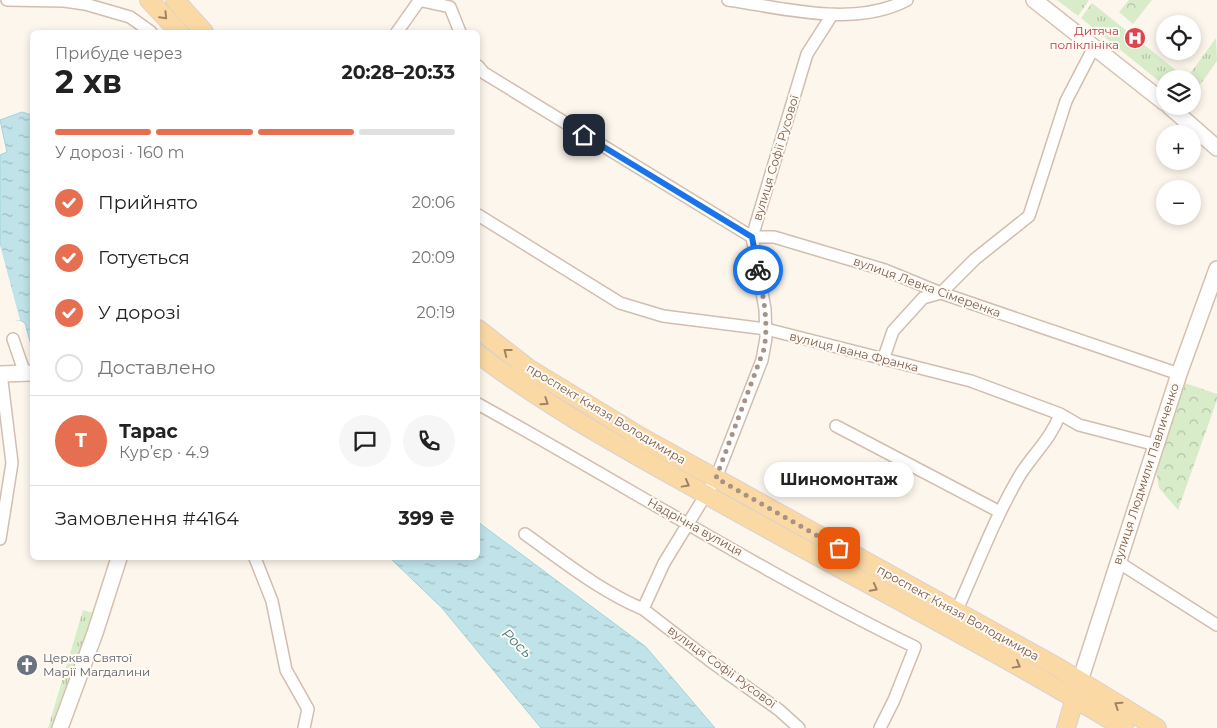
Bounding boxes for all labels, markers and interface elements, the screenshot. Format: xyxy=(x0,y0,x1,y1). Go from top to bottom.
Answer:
one-way arrow xyxy=(158,10,167,19)
map controls xyxy=(1156,15,1201,225)
button: locate xyxy=(1156,15,1201,60)
place label: Дитяча поліклініка xyxy=(1049,23,1119,52)
hospital icon: Дитяча поліклініка xyxy=(1123,26,1147,50)
text: Прибуде через xyxy=(55,44,182,63)
text: 20:28–20:33 xyxy=(341,61,455,84)
text: 2 хв xyxy=(55,62,122,101)
button: layers xyxy=(1156,70,1201,115)
street label: вулиця Софії Русової xyxy=(749,93,802,222)
pin xyxy=(563,114,605,156)
icon: home xyxy=(570,121,598,149)
button: + xyxy=(1156,125,1201,170)
text: У дорозі · 160 m xyxy=(55,143,184,162)
button: − xyxy=(1156,180,1201,225)
icon: check xyxy=(55,189,83,217)
text: Прийнято xyxy=(98,191,198,214)
text: 20:06 xyxy=(412,193,455,212)
icon: check xyxy=(55,244,83,272)
courier xyxy=(733,245,783,295)
text: Готується xyxy=(98,246,190,269)
text: 20:09 xyxy=(412,248,455,267)
street label: вулиця Левка Сімеренка xyxy=(851,253,1003,320)
icon: bike xyxy=(744,256,772,284)
icon: check xyxy=(55,299,83,327)
text: У дорозі xyxy=(98,301,181,324)
text: 20:19 xyxy=(416,303,455,322)
street label: вулиця Івана Франка xyxy=(788,328,920,375)
one-way arrow xyxy=(504,349,513,357)
text: Доставлено xyxy=(98,356,216,379)
street label: проспект Князя Володимира xyxy=(524,360,689,467)
street label: вулиця Людмили Павличенко xyxy=(1109,381,1182,566)
one-way arrow xyxy=(540,396,549,406)
button: chat xyxy=(339,415,391,467)
button: phone xyxy=(403,415,455,467)
text: Тарас xyxy=(119,420,178,443)
text: Т xyxy=(75,429,87,452)
text: Кур’єр · 4.9 xyxy=(119,443,209,462)
callout: Шиномонтаж xyxy=(764,463,914,498)
text: Шиномонтаж xyxy=(780,470,898,489)
one-way arrow xyxy=(681,477,690,487)
street label: Надрічна вулиця xyxy=(645,494,746,559)
text: Замовлення #4164 xyxy=(55,507,239,530)
text: 399 ₴ xyxy=(398,507,455,530)
pin xyxy=(818,527,860,569)
icon: bag xyxy=(825,534,853,562)
street label: проспект Князя Володимира xyxy=(875,562,1042,664)
one-way arrow xyxy=(869,582,878,592)
street label: вулиця Софії Русової xyxy=(665,622,780,711)
water label: Рось xyxy=(498,624,536,662)
place label: Церква Святої Марії Магдалини xyxy=(43,650,150,679)
church icon: Церква Святої Марії Магдалини xyxy=(15,653,39,677)
one-way arrow xyxy=(1012,659,1021,669)
one-way arrow xyxy=(1115,702,1124,711)

